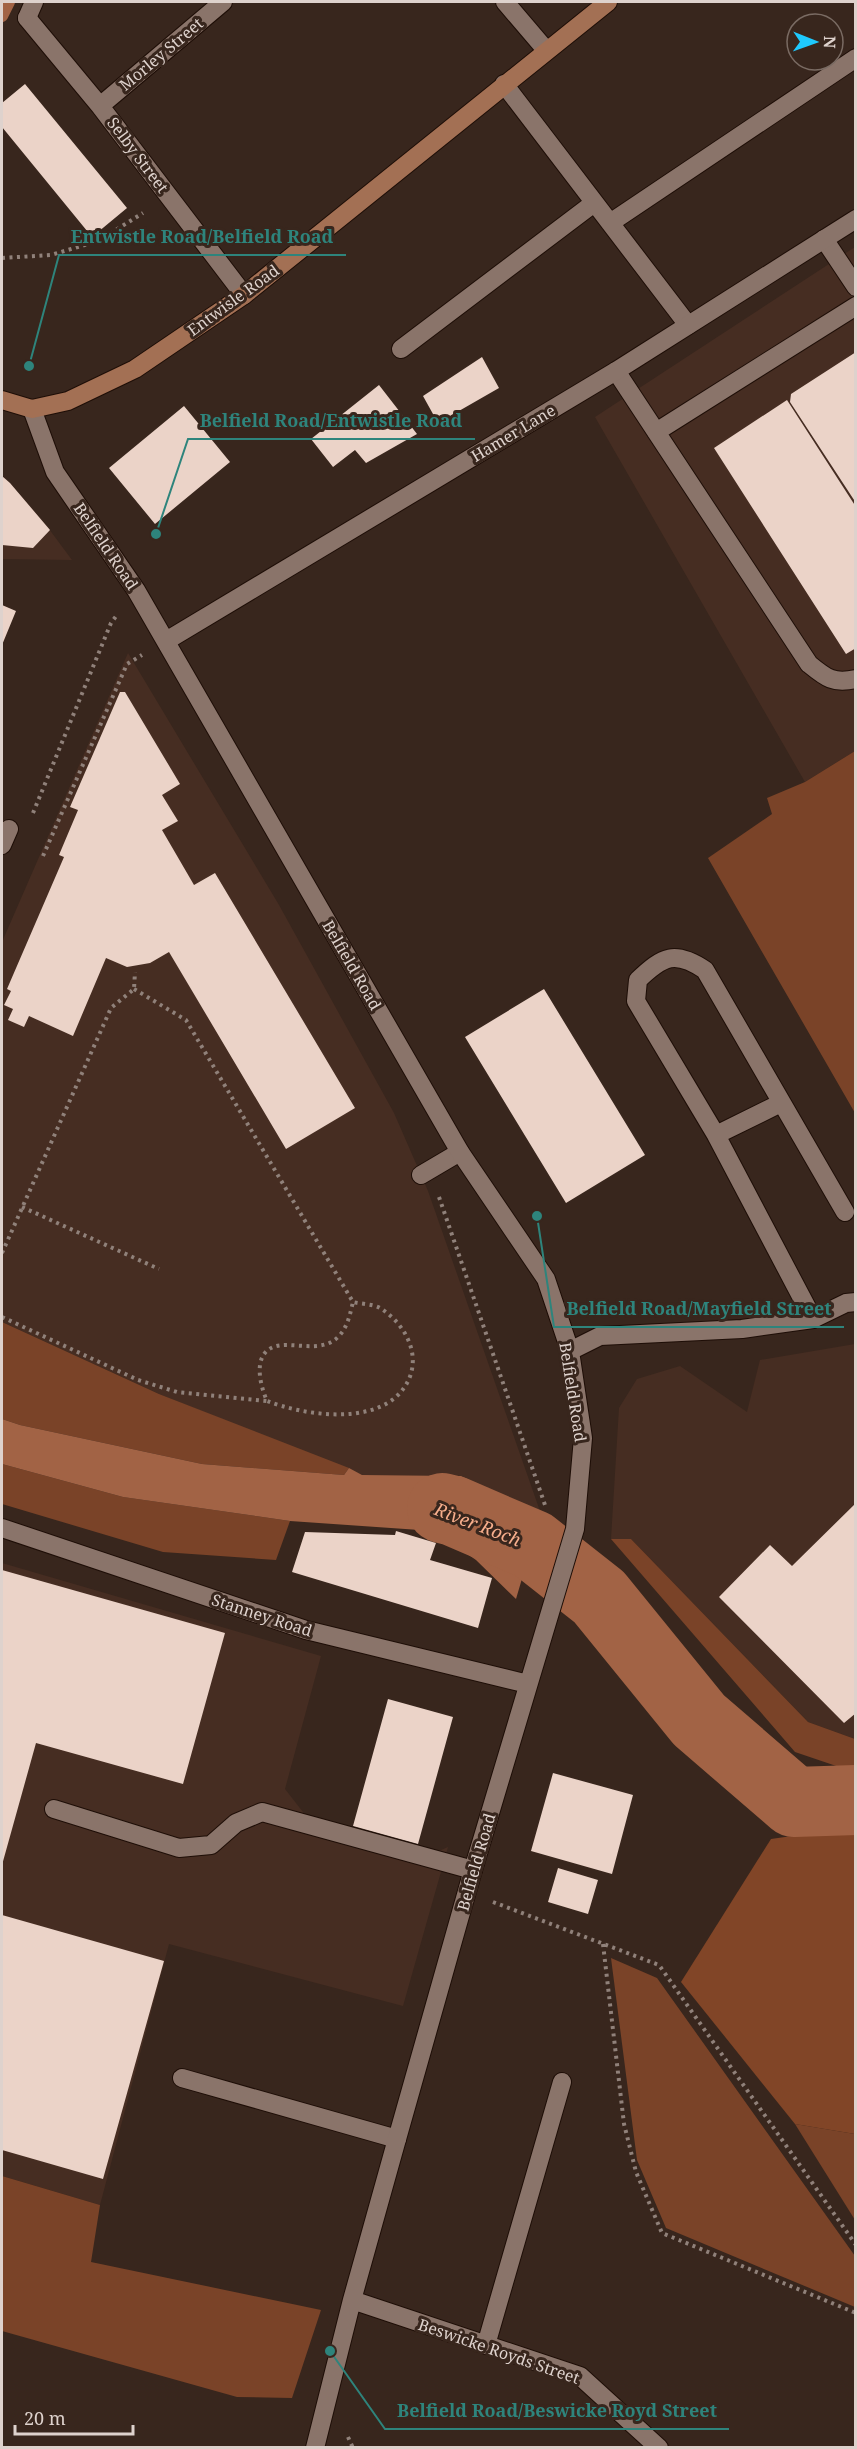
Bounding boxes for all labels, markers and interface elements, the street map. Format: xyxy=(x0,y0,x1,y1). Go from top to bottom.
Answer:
street label: Morley Street xyxy=(114,12,208,96)
north arrow xyxy=(785,12,845,72)
text: N xyxy=(819,36,841,49)
street label: Selby Street xyxy=(102,113,174,198)
callout: Entwistle Road/Belfield Road xyxy=(59,219,346,255)
text: Entwistle Road/Belfield Road xyxy=(71,224,334,248)
street label: Entwisle Road xyxy=(183,259,283,341)
street label: Hamer Lane xyxy=(467,399,559,467)
callout: Belfield Road/Entwistle Road xyxy=(188,403,475,439)
text: Belfield Road/Entwistle Road xyxy=(200,408,463,432)
street label: Belfield Road xyxy=(69,498,143,594)
street label: Belfield Road xyxy=(317,916,387,1014)
callout: Belfield Road/Mayfield Street xyxy=(554,1291,844,1327)
text: Belfield Road/Mayfield Street xyxy=(566,1296,832,1320)
street label: Belfield Road xyxy=(554,1341,592,1444)
water label: River Roch xyxy=(430,1496,525,1552)
street label: Stanney Road xyxy=(209,1588,315,1642)
street label: Belfield Road xyxy=(452,1810,500,1913)
street label: Beswicke Royds Street xyxy=(415,2313,583,2389)
callout: Belfield Road/Beswicke Royd Street xyxy=(385,2393,729,2429)
scale bar xyxy=(15,2398,134,2436)
text: Belfield Road/Beswicke Royd Street xyxy=(397,2398,717,2422)
text: 20 m xyxy=(24,2406,66,2430)

